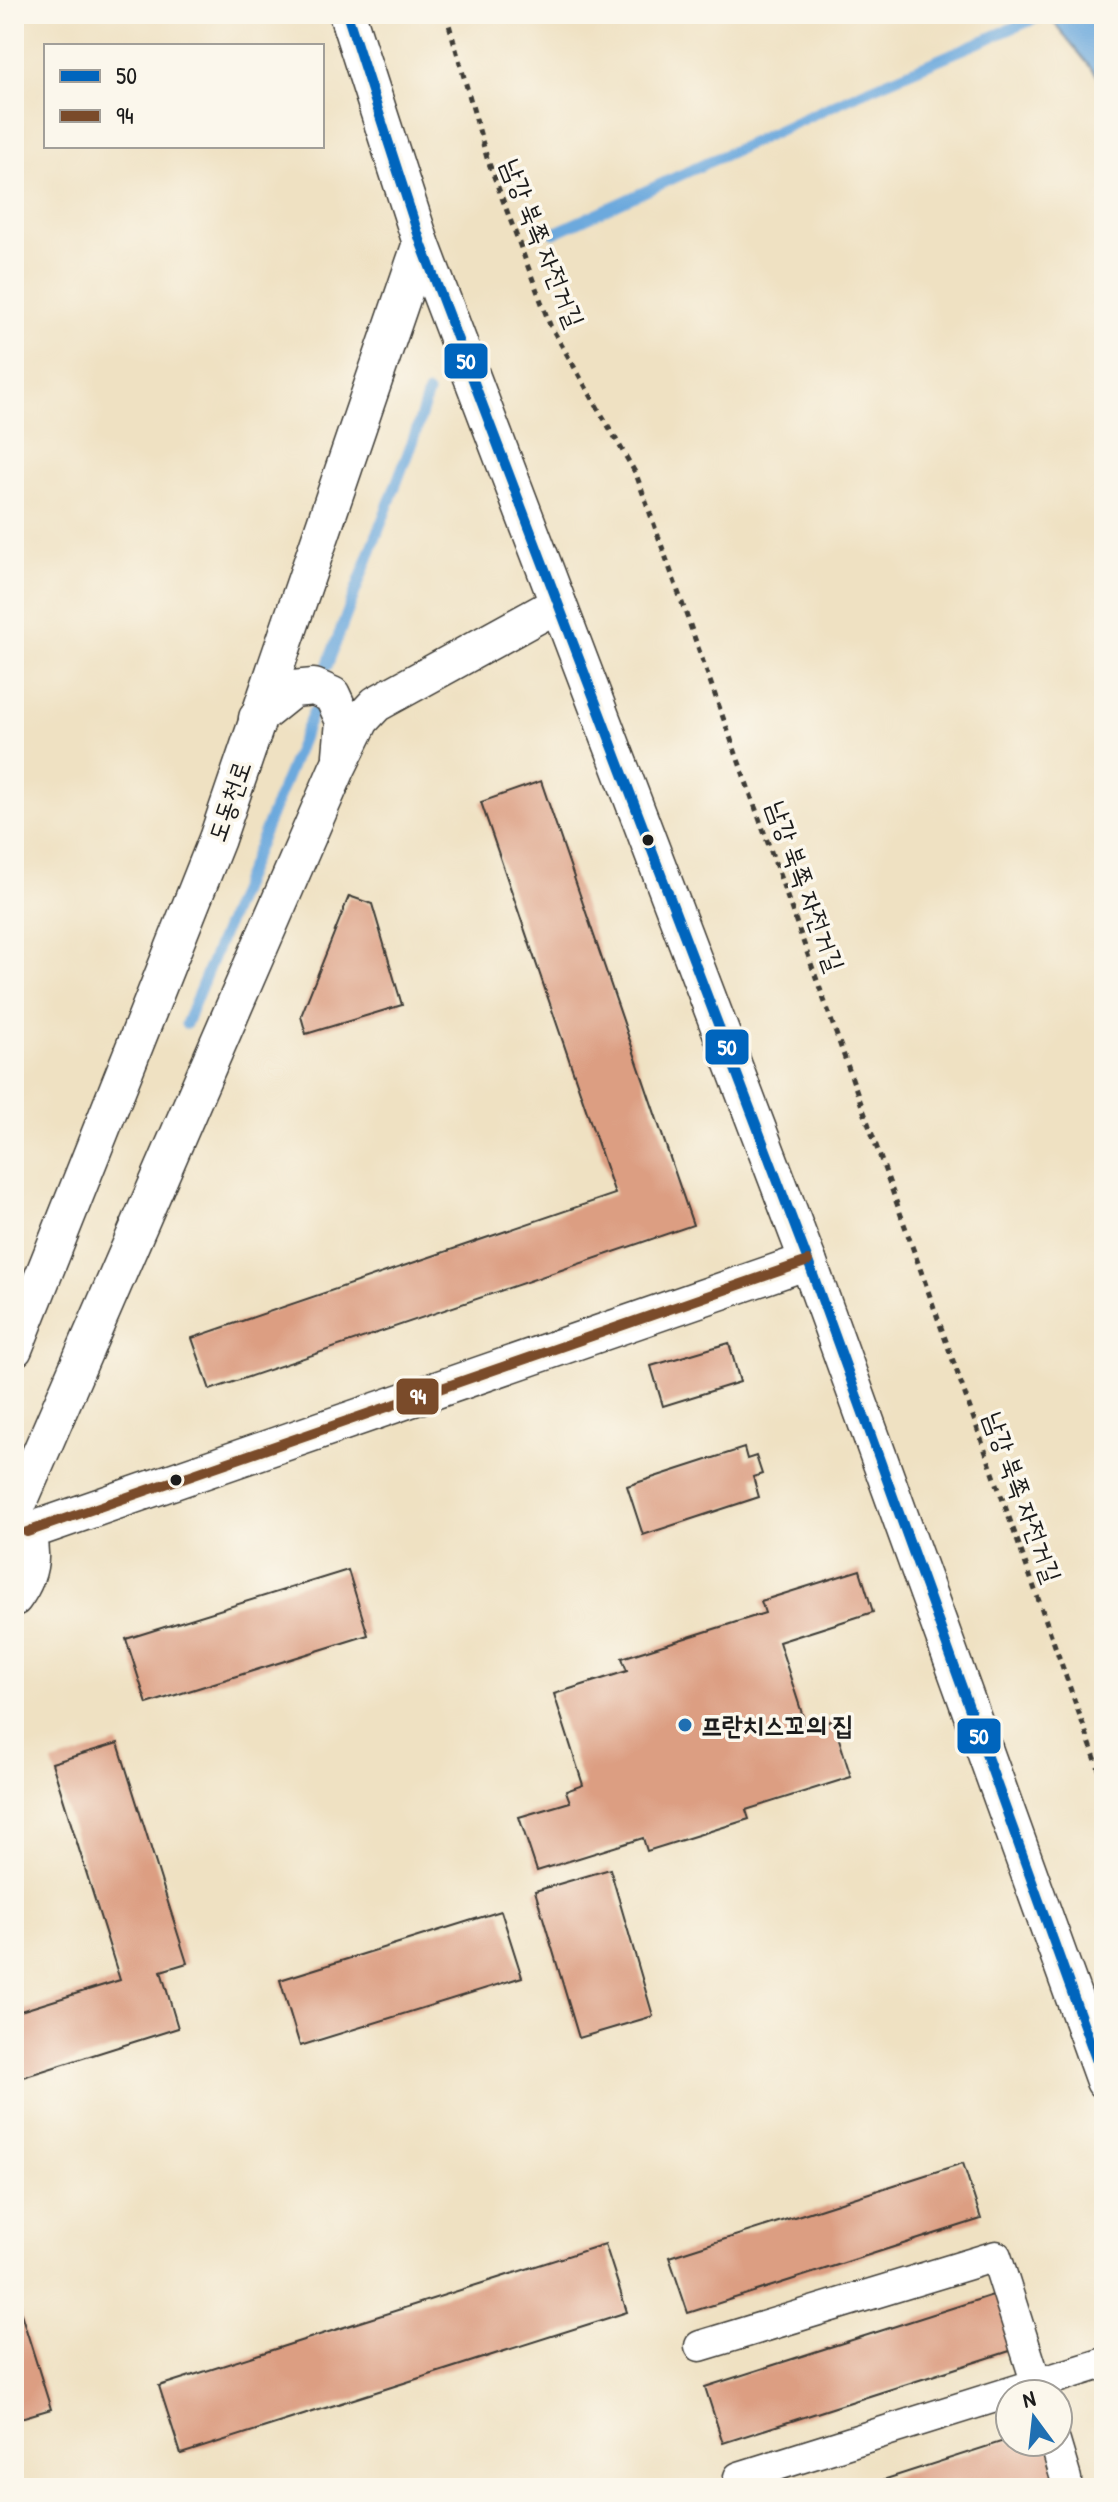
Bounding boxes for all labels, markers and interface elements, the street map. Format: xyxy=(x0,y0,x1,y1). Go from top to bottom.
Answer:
legend xyxy=(44,44,324,148)
text: 50 xyxy=(116,59,137,91)
text: 94 xyxy=(116,99,134,131)
street label: 남강 북쪽 자전거길 xyxy=(494,153,593,333)
line badge: 50 xyxy=(443,342,489,380)
text: 50 xyxy=(456,346,476,376)
street label: 도동천로 xyxy=(198,756,259,846)
street label: 남강 북쪽 자전거길 xyxy=(759,796,854,976)
unlabelled marker xyxy=(640,832,656,848)
line badge: 50 xyxy=(704,1028,750,1066)
text: 50 xyxy=(717,1032,737,1062)
line badge: 94 xyxy=(395,1377,440,1416)
text: 94 xyxy=(410,1381,426,1411)
street label: 남강 북쪽 자전거길 xyxy=(976,1407,1071,1587)
unlabelled marker xyxy=(168,1472,184,1488)
place label: 프란치스꼬의 집 xyxy=(701,1707,853,1742)
marker: 프란치스꼬의 집 xyxy=(676,1716,694,1734)
line badge: 50 xyxy=(956,1717,1002,1755)
text: 50 xyxy=(969,1721,989,1751)
north arrow xyxy=(994,2378,1074,2458)
text: N xyxy=(1019,2383,1039,2415)

